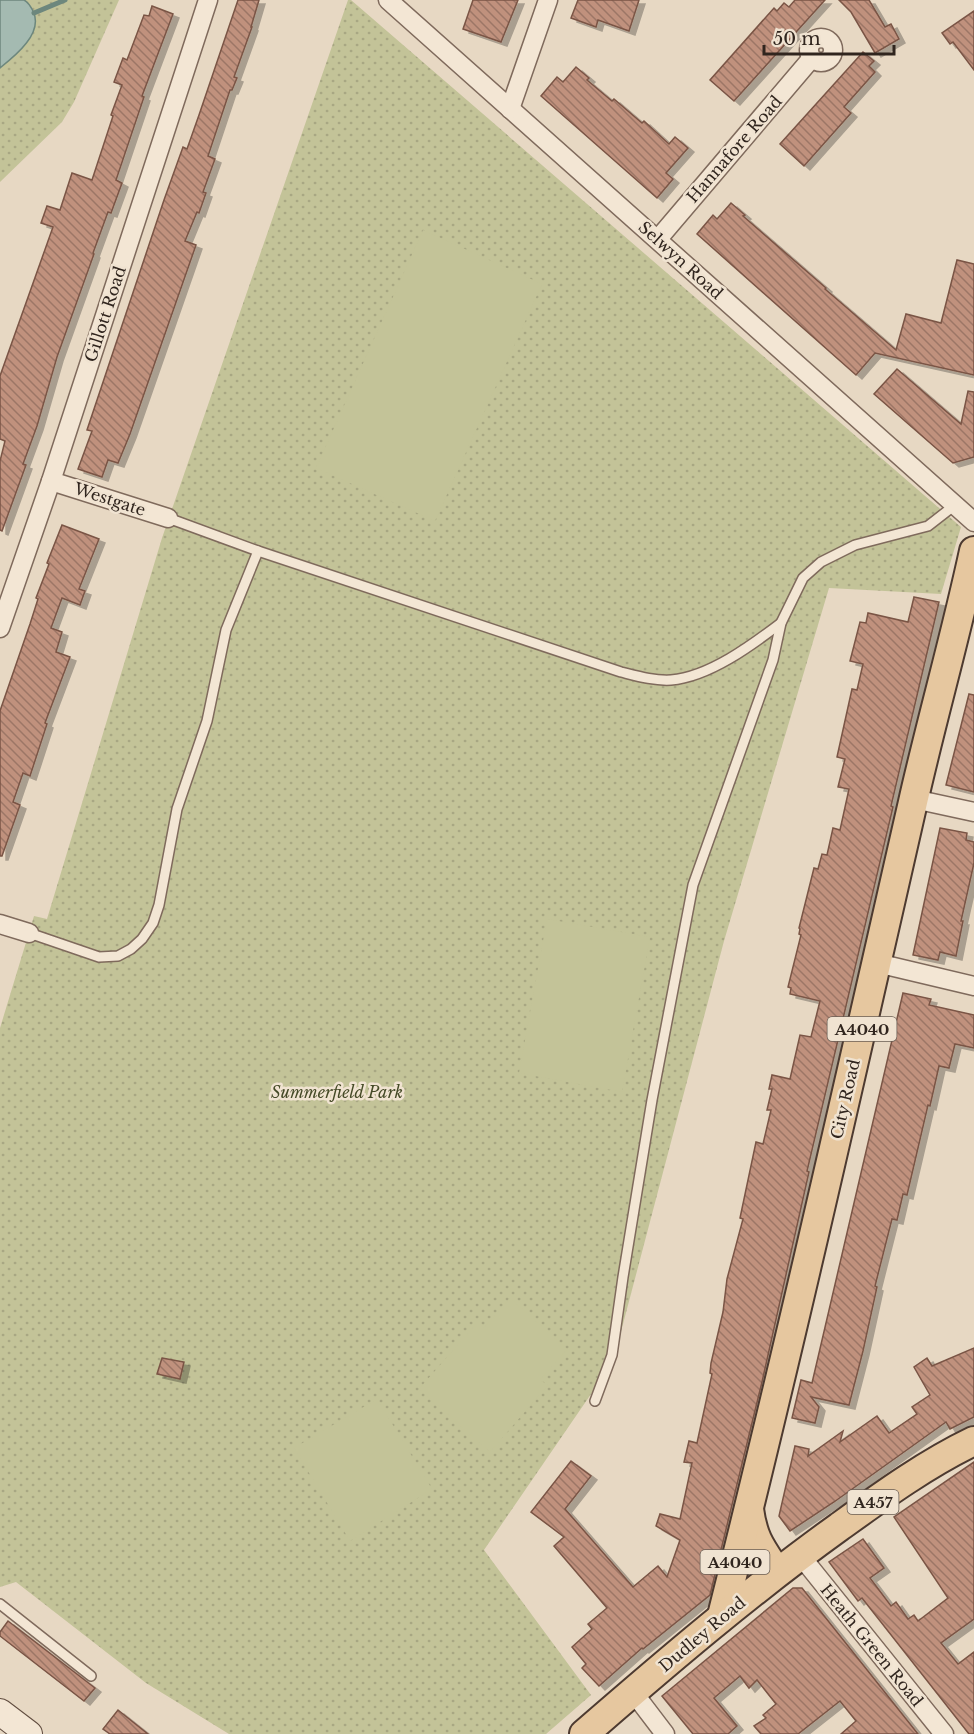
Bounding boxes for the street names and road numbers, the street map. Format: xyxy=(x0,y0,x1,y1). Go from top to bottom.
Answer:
street label: Hannafore Road xyxy=(682,91,786,207)
street label: Selwyn Road xyxy=(635,217,727,303)
street label: Gillott Road xyxy=(80,263,130,364)
street label: Westgate xyxy=(71,478,148,520)
road number: A4040 xyxy=(828,1017,896,1041)
street label: City Road xyxy=(826,1057,864,1141)
road number: A457 xyxy=(848,1490,898,1514)
road number: A4040 xyxy=(700,1550,770,1574)
street label: Heath Green Road xyxy=(816,1580,928,1711)
street label: Dudley Road xyxy=(655,1592,749,1676)

